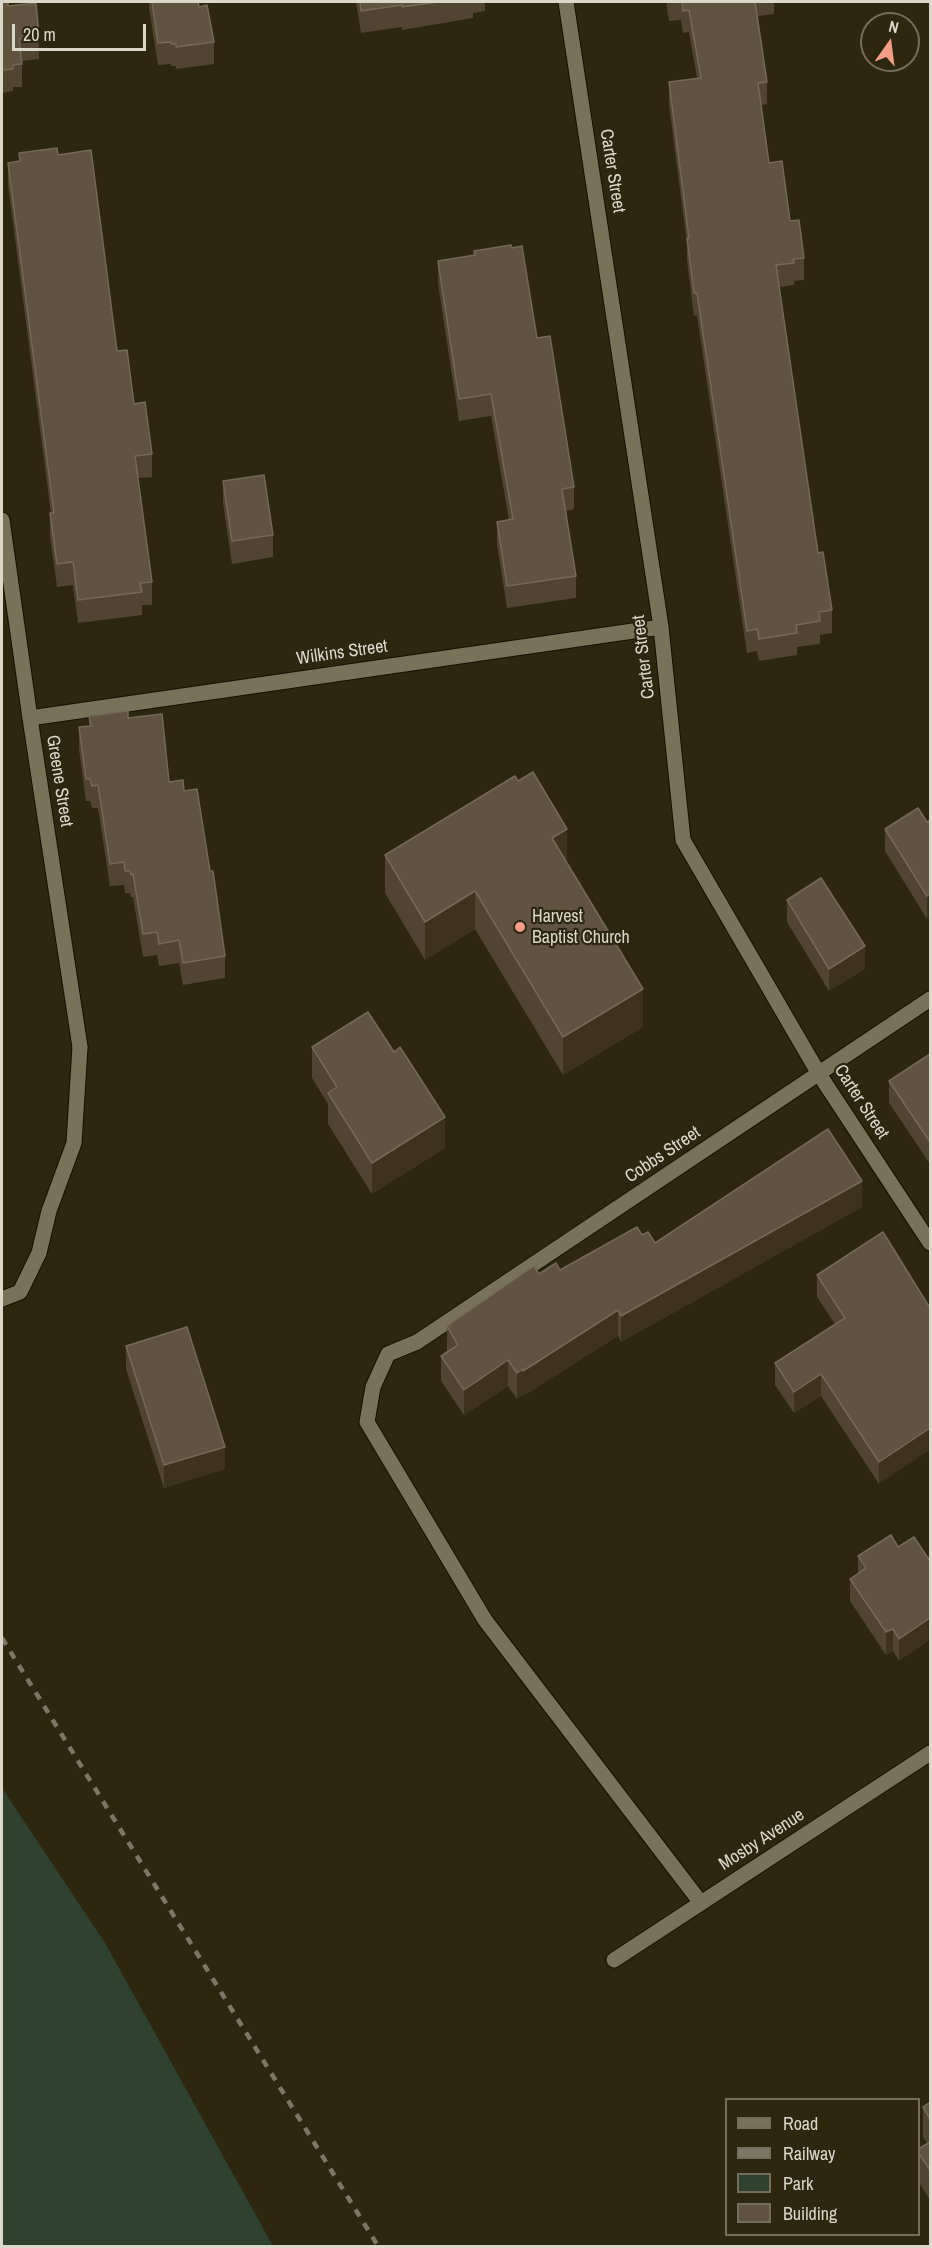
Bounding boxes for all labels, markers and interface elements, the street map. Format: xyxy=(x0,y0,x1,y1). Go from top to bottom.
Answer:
scale bar xyxy=(15,12,148,50)
north arrow xyxy=(860,12,920,72)
text: N xyxy=(887,15,901,38)
text: 20 m xyxy=(23,22,56,47)
street label: Carter Street xyxy=(595,128,629,214)
street label: Carter Street xyxy=(628,614,660,700)
street label: Wilkins Street xyxy=(295,636,389,670)
street label: Greene Street xyxy=(41,734,77,828)
place label: Harvest Baptist Church xyxy=(532,906,630,948)
marker: Harvest Baptist Church xyxy=(513,920,527,934)
street label: Carter Street xyxy=(829,1061,893,1143)
street label: Cobbs Street xyxy=(621,1122,705,1188)
street label: Mosby Avenue xyxy=(715,1804,809,1876)
legend xyxy=(725,2098,920,2236)
text: Road xyxy=(783,2111,818,2136)
text: Railway xyxy=(783,2141,836,2166)
text: Park xyxy=(783,2171,813,2196)
text: Building xyxy=(783,2201,837,2226)

